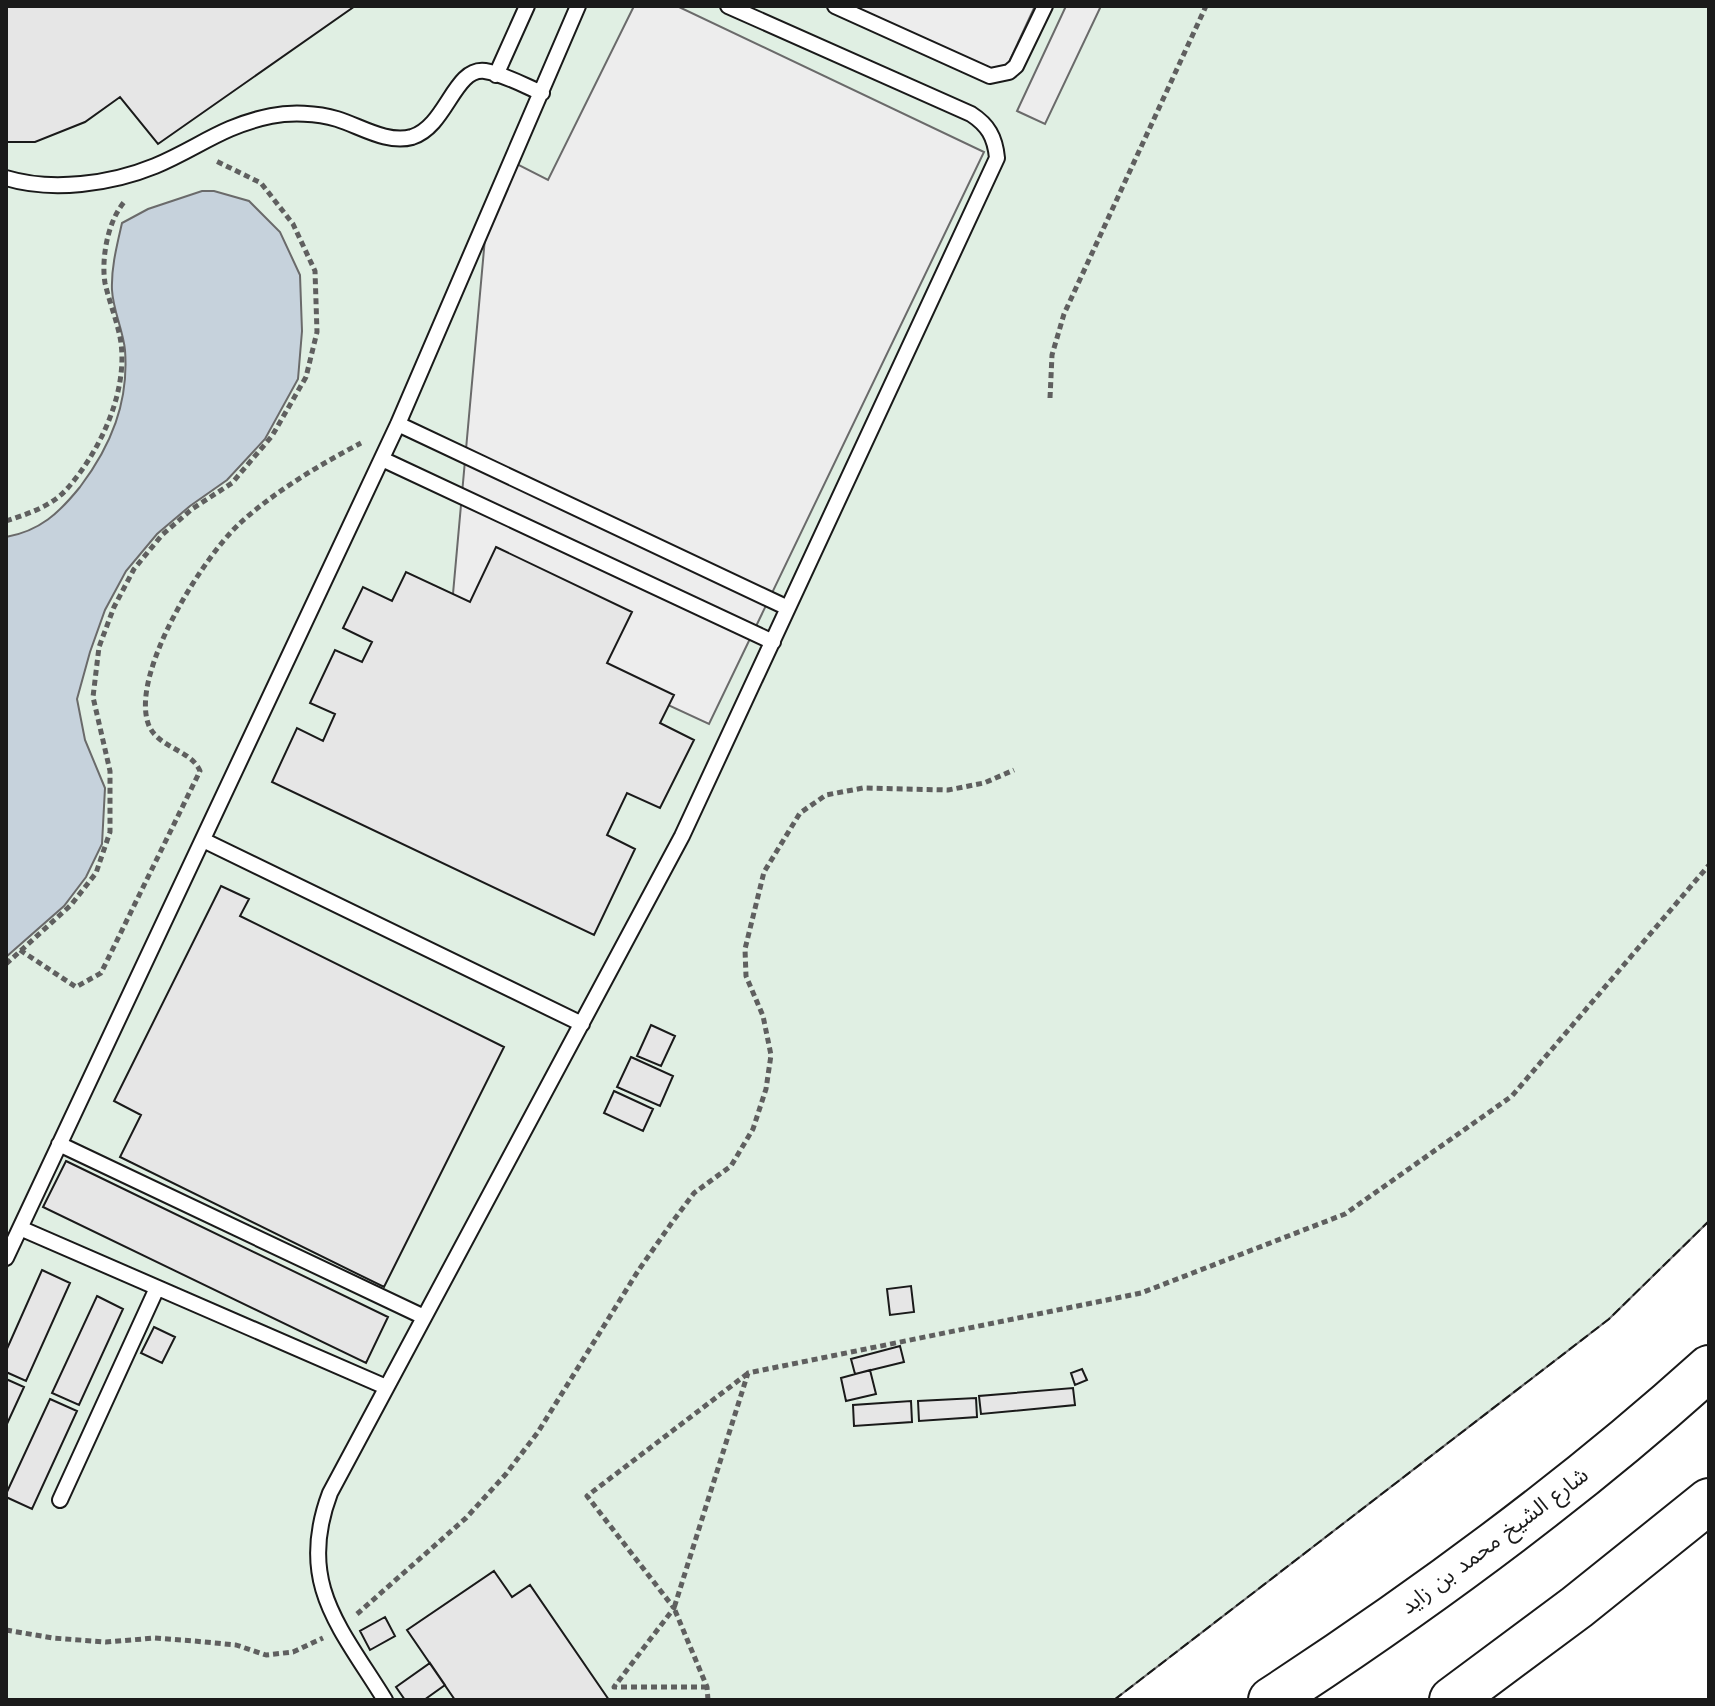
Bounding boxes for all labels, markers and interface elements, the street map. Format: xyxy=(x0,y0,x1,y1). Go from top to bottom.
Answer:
street label: شارع الشيخ محمد بن زايد xyxy=(1396,1462,1595,1622)

